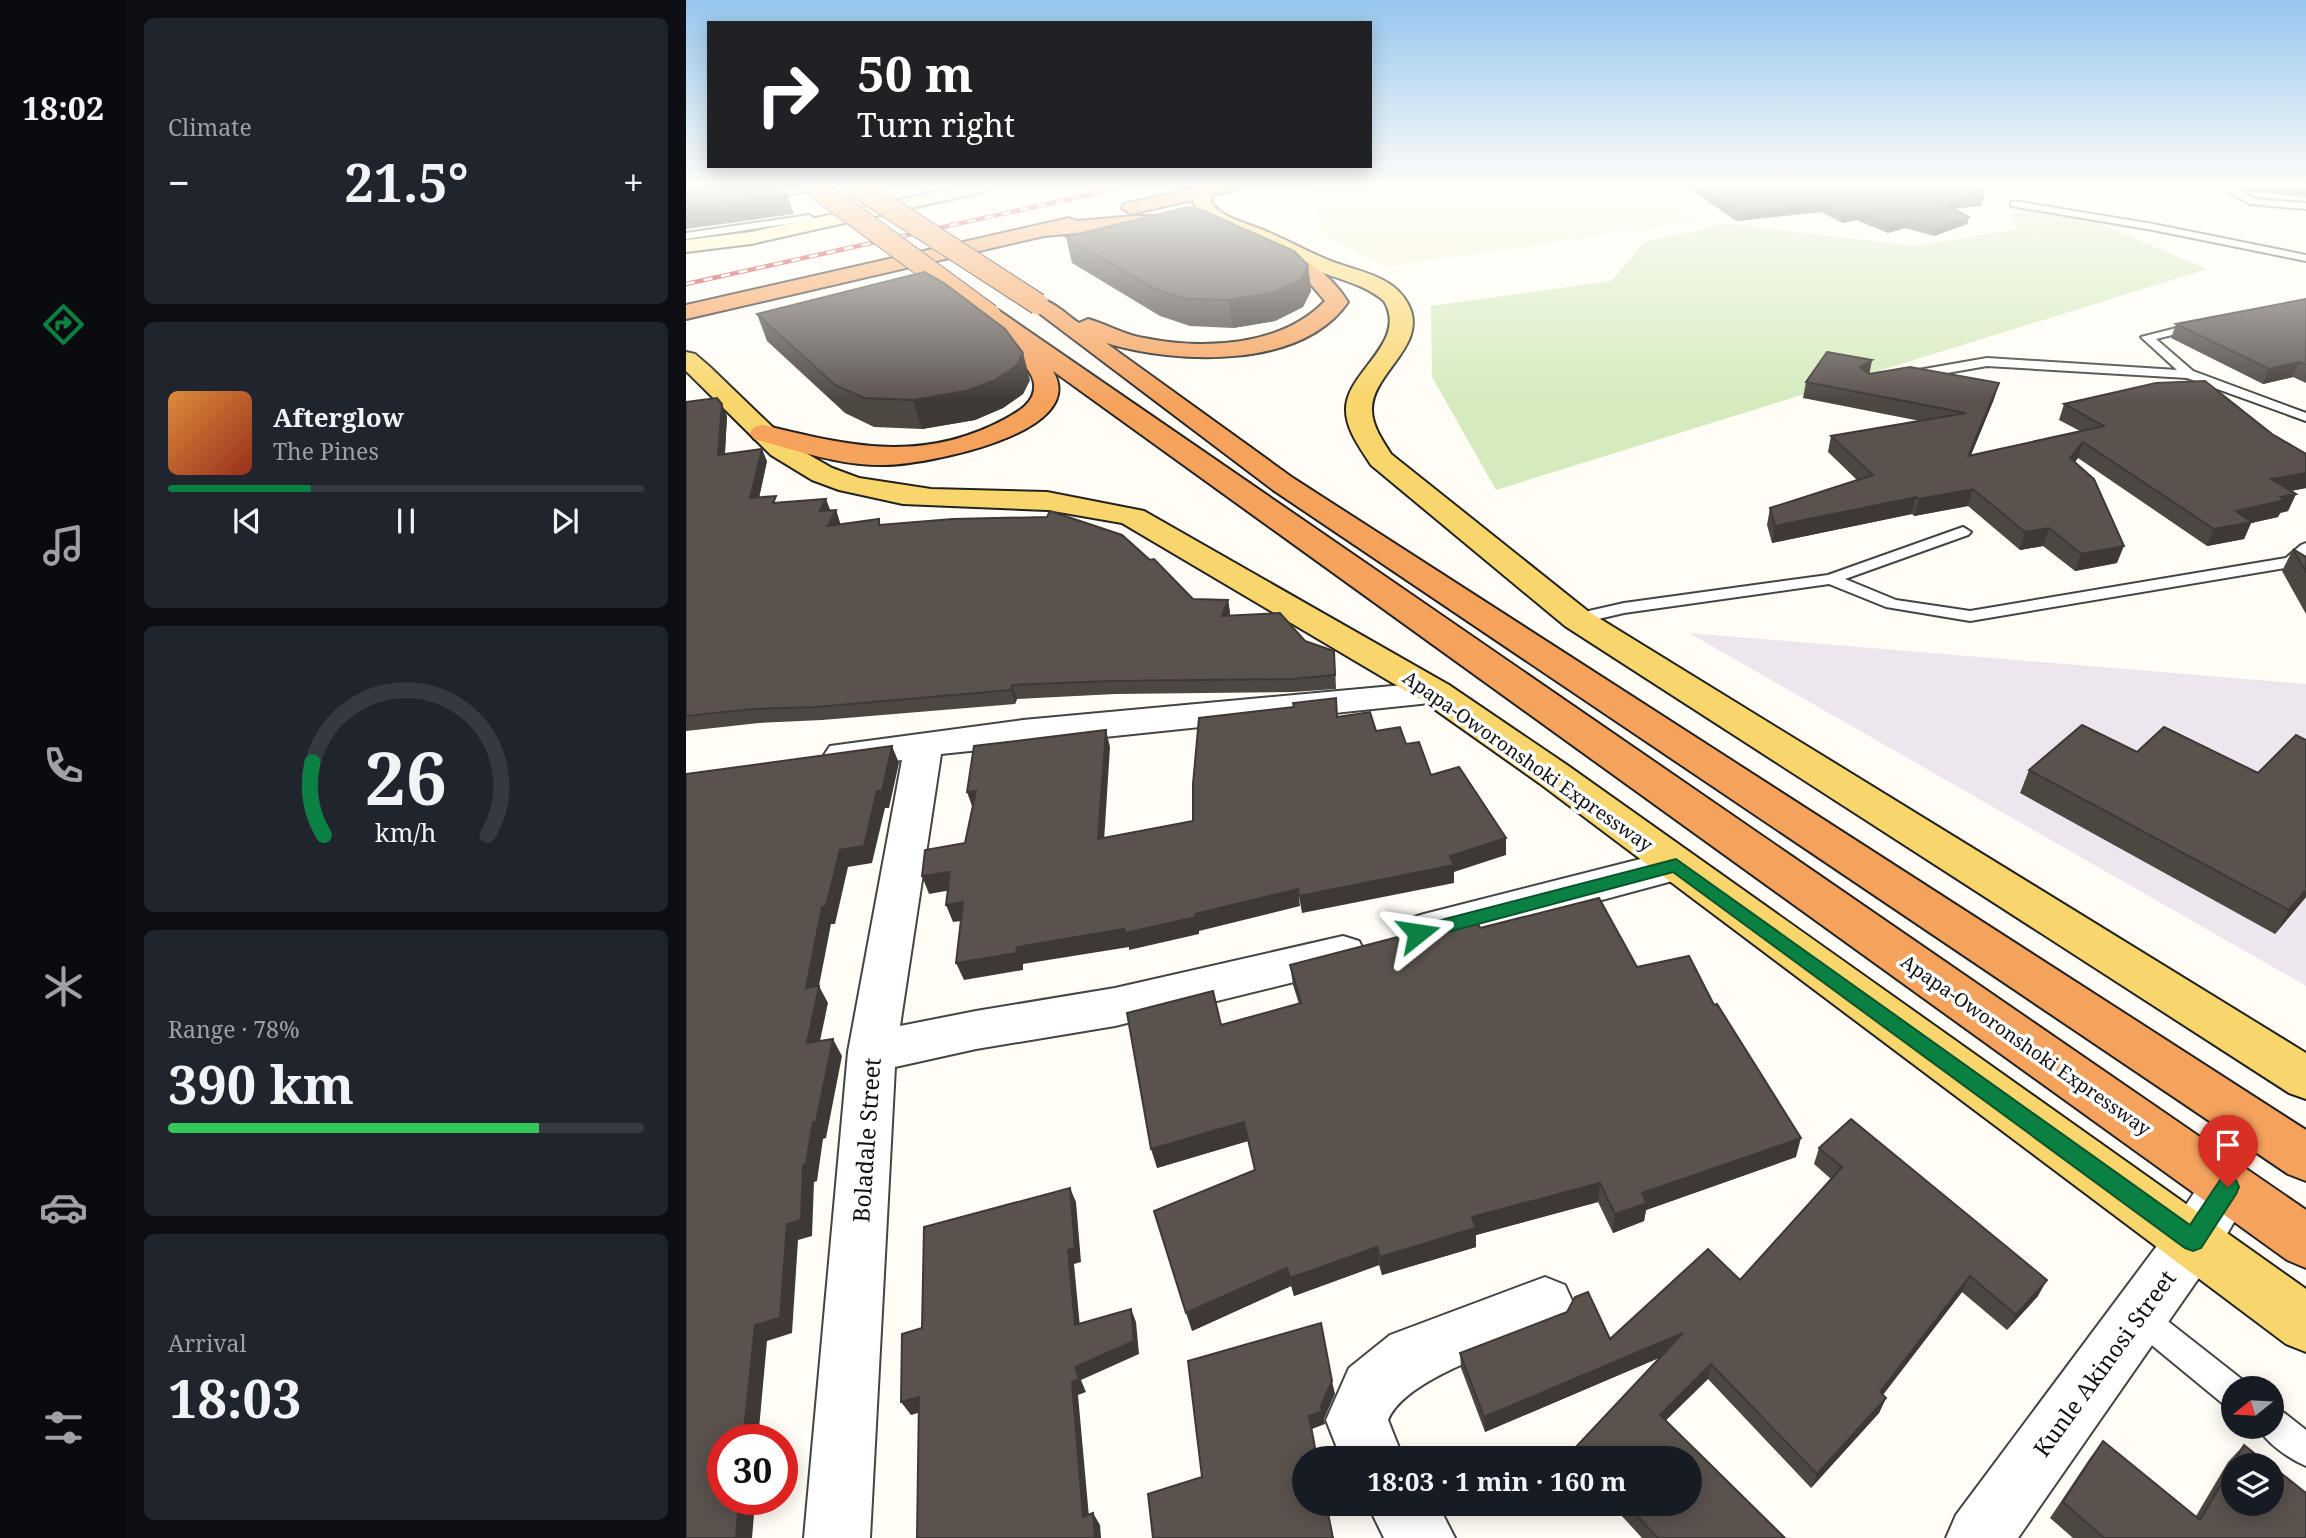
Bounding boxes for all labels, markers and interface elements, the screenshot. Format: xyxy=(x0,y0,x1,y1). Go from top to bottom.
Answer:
text: 50 m xyxy=(857,40,973,106)
icon: right xyxy=(742,49,833,140)
text: 18:02 xyxy=(22,86,104,129)
text: Turn right xyxy=(857,103,1015,146)
text: Climate xyxy=(168,111,252,143)
text: 21.5° xyxy=(344,146,469,217)
text: − xyxy=(168,156,190,208)
text: + xyxy=(623,156,644,208)
icon: directions xyxy=(39,300,88,349)
text: Afterglow xyxy=(273,399,404,435)
text: The Pines xyxy=(273,435,379,467)
icon: previous xyxy=(228,502,266,540)
icon: pause xyxy=(387,502,425,540)
icon: next xyxy=(546,502,584,540)
icon: music xyxy=(39,521,88,570)
street label: Apapa-Oworonshoki Expressway xyxy=(1398,664,1658,858)
text: 26 xyxy=(365,727,447,826)
icon: phone xyxy=(39,741,88,790)
text: km/h xyxy=(375,815,437,849)
position arrow xyxy=(1381,896,1455,970)
street label: Apapa-Oworonshoki Expressway xyxy=(1896,948,2156,1142)
icon: climate xyxy=(39,962,88,1011)
text: Range · 78% xyxy=(168,1013,300,1045)
text: 390 km xyxy=(168,1048,354,1119)
street label: Boladale Street xyxy=(844,1057,888,1223)
pin xyxy=(2198,1115,2258,1187)
icon: arrive xyxy=(2209,1126,2247,1164)
icon: car xyxy=(39,1183,88,1232)
street label: Kunle Akinosi Street xyxy=(2025,1263,2183,1463)
text: Arrival xyxy=(168,1327,247,1359)
text: 18:03 xyxy=(168,1362,301,1433)
north arrow xyxy=(2221,1376,2284,1438)
map controls xyxy=(2221,1376,2284,1516)
icon: filters xyxy=(39,1403,88,1452)
speed limit sign: 30 xyxy=(707,1424,798,1515)
button: layers xyxy=(2221,1453,2284,1516)
text: 18:03 · 1 min · 160 m xyxy=(1367,1463,1627,1499)

